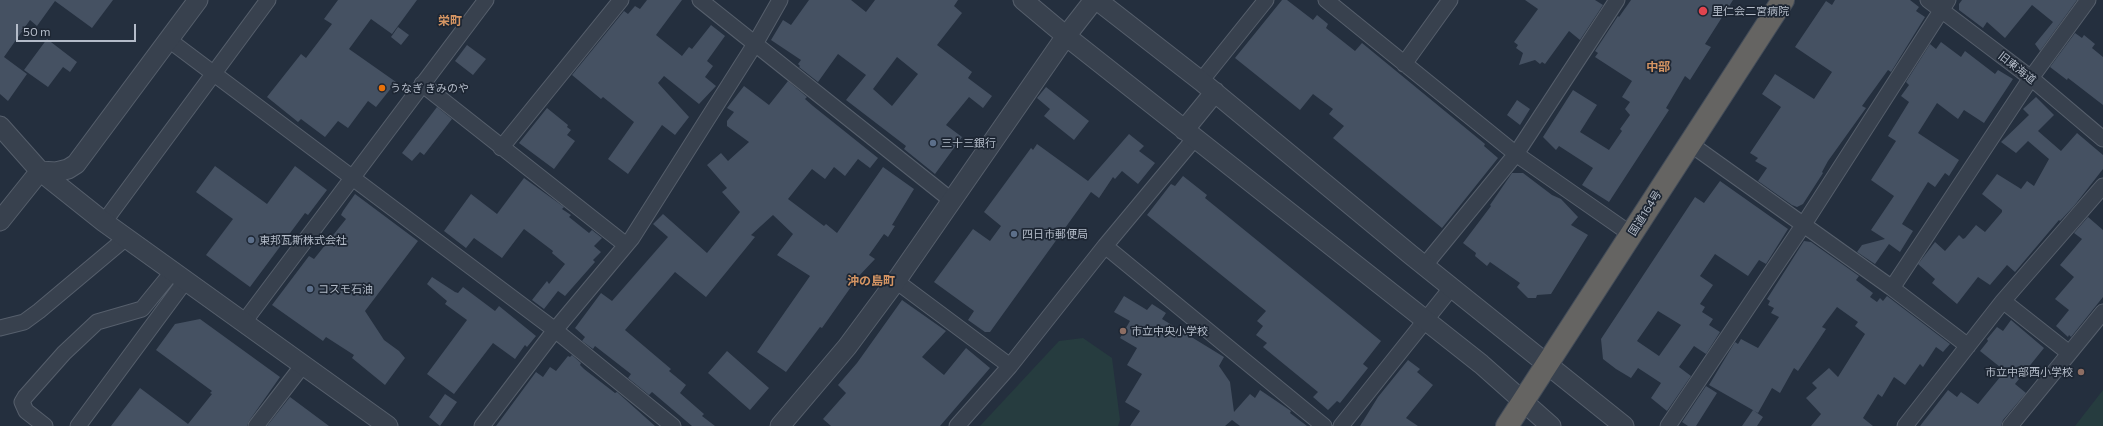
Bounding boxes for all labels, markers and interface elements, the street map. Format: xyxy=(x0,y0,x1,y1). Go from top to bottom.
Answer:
place label: 里仁会二宮病院 xyxy=(1712,4,1789,18)
marker: 里仁会二宮病院 xyxy=(1697,5,1709,17)
district label: 栄町 xyxy=(438,14,462,28)
scale bar xyxy=(18,16,138,42)
text: 50 m xyxy=(23,24,51,38)
street label: 旧東海道 xyxy=(1996,49,2038,87)
district label: 中部 xyxy=(1646,60,1670,74)
place label: うなぎ きみのや xyxy=(390,81,469,95)
marker: うなぎ きみのや xyxy=(377,83,387,93)
place label: 三十三銀行 xyxy=(941,136,996,150)
marker: 三十三銀行 xyxy=(928,138,938,148)
street label: 国道164号 xyxy=(1626,188,1664,238)
place label: 四日市郵便局 xyxy=(1022,227,1088,241)
marker: 四日市郵便局 xyxy=(1009,229,1019,239)
place label: 東邦瓦斯株式会社 xyxy=(259,233,347,247)
marker: 東邦瓦斯株式会社 xyxy=(246,235,256,245)
district label: 沖の島町 xyxy=(847,274,895,288)
place label: コスモ石油 xyxy=(318,282,373,296)
marker: コスモ石油 xyxy=(305,284,315,294)
place label: 市立中央小学校 xyxy=(1131,324,1208,338)
marker: 市立中央小学校 xyxy=(1118,326,1128,336)
place label: 市立中部西小学校 xyxy=(1985,365,2073,379)
marker: 市立中部西小学校 xyxy=(2076,367,2086,377)

